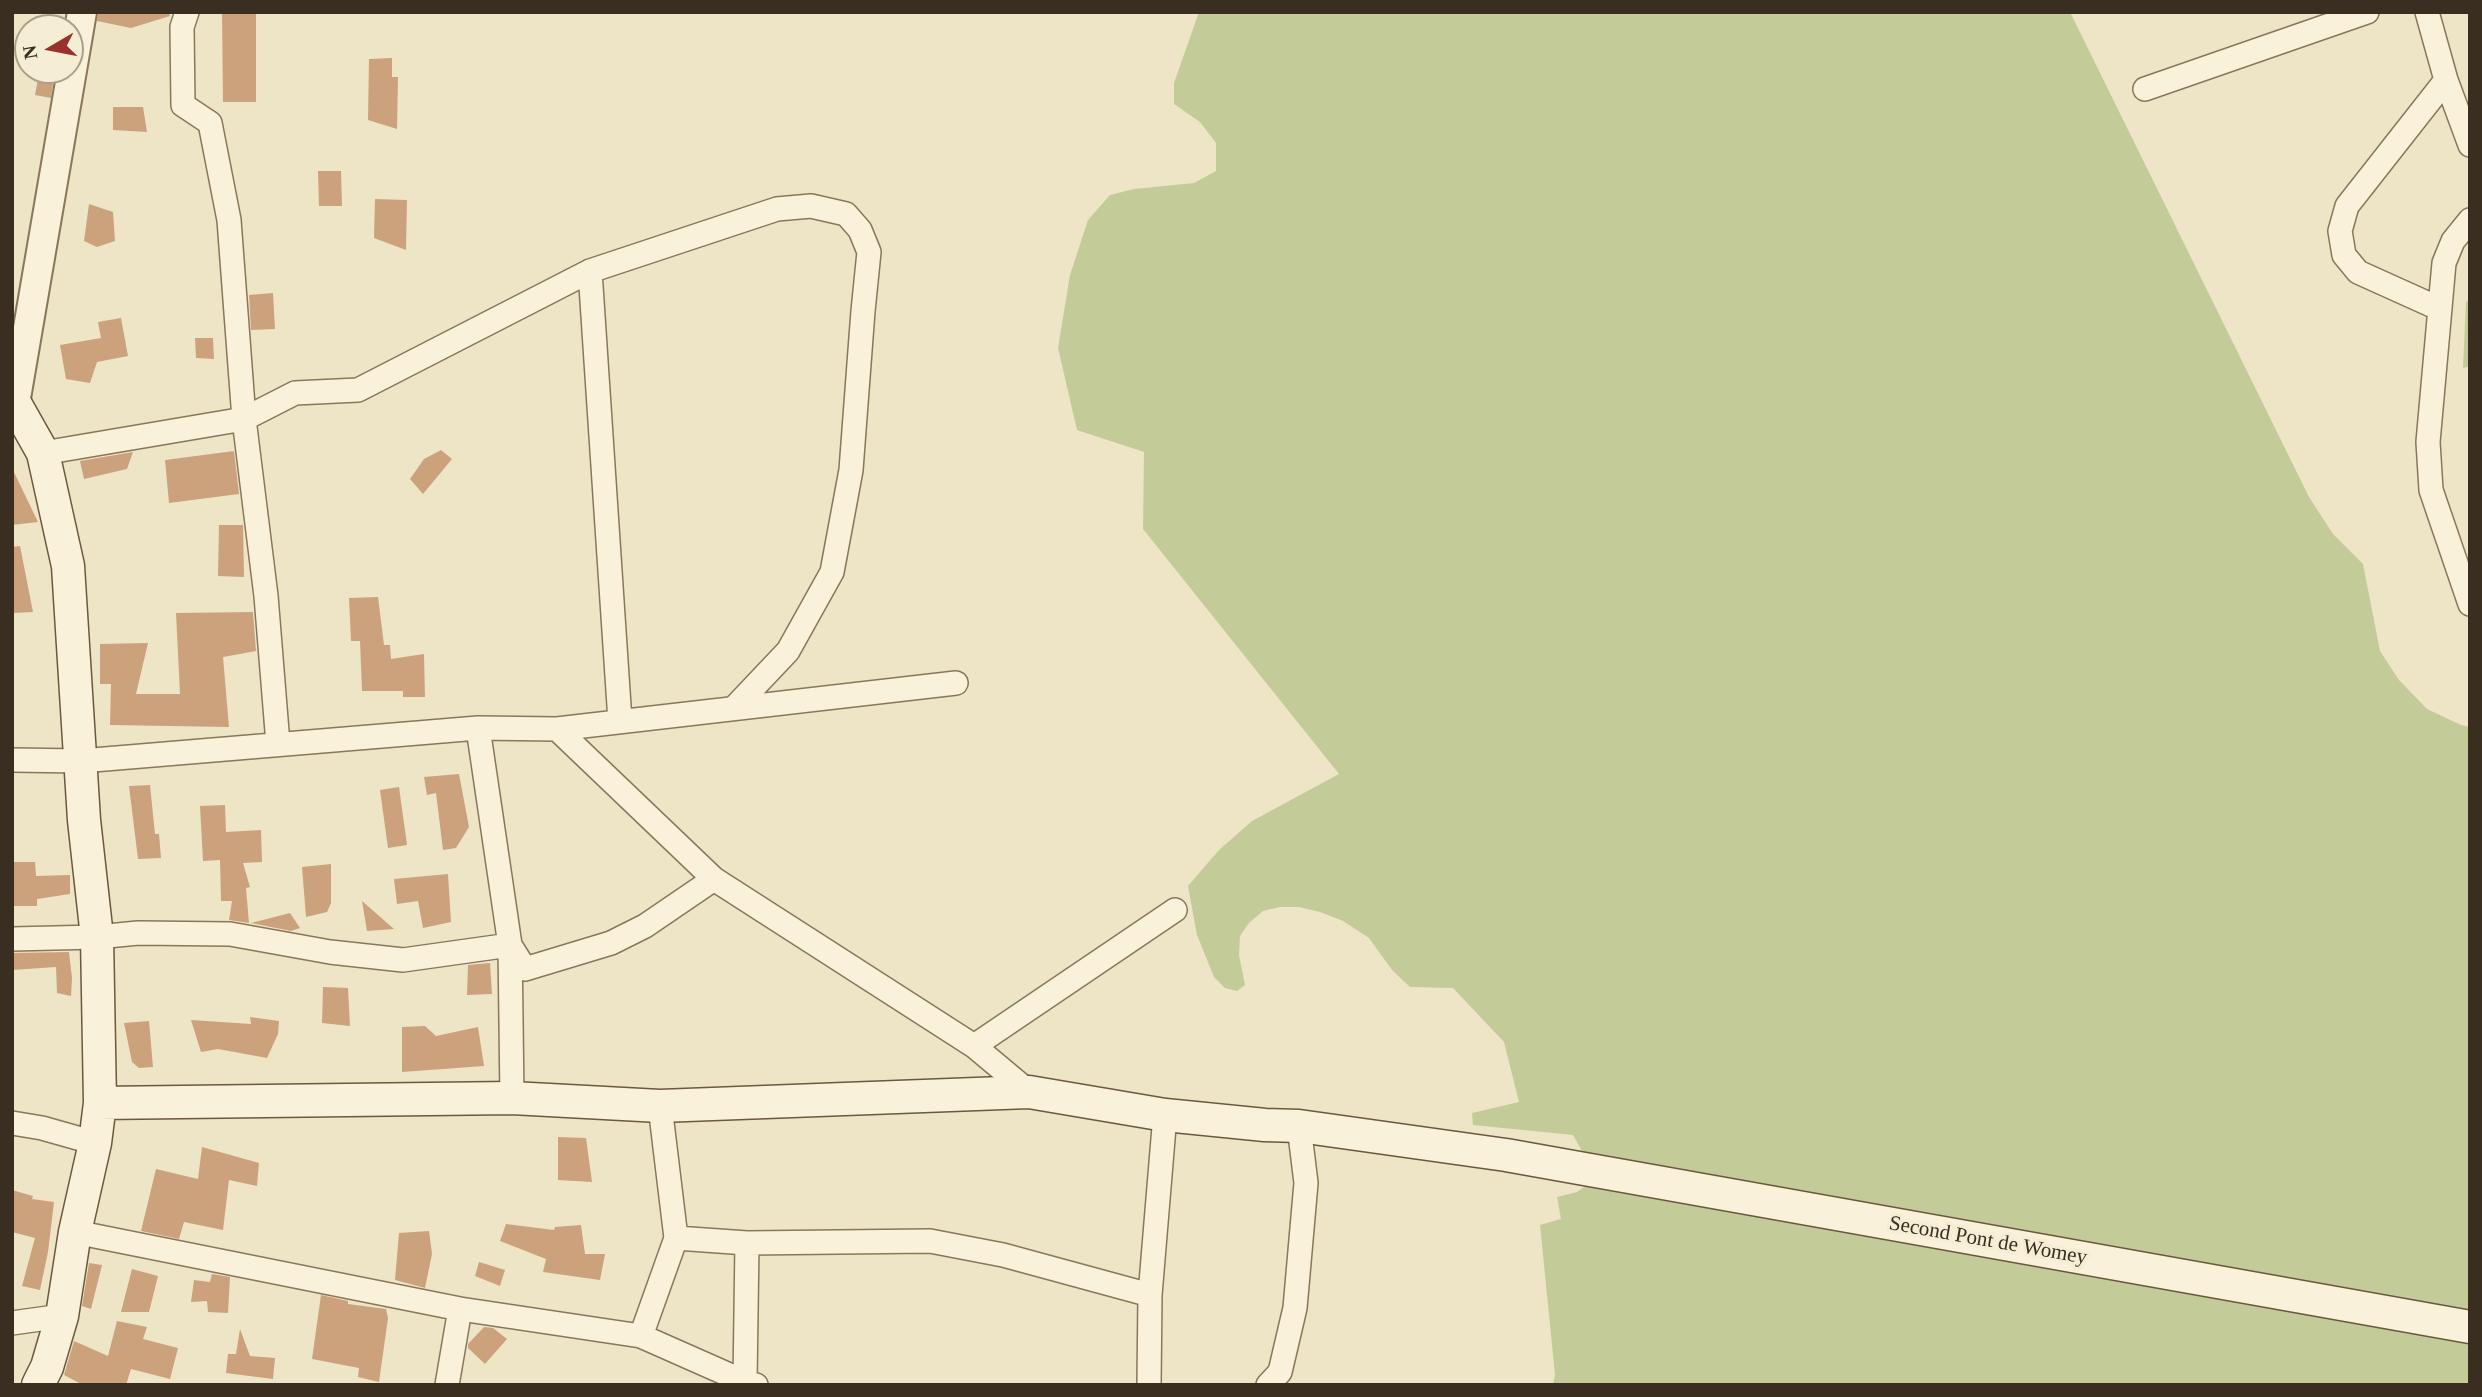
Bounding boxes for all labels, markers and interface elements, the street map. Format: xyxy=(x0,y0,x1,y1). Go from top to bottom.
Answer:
north arrow xyxy=(14,14,84,84)
text: N xyxy=(18,44,41,61)
street label: Second Pont de Womey xyxy=(1887,1211,2089,1271)

